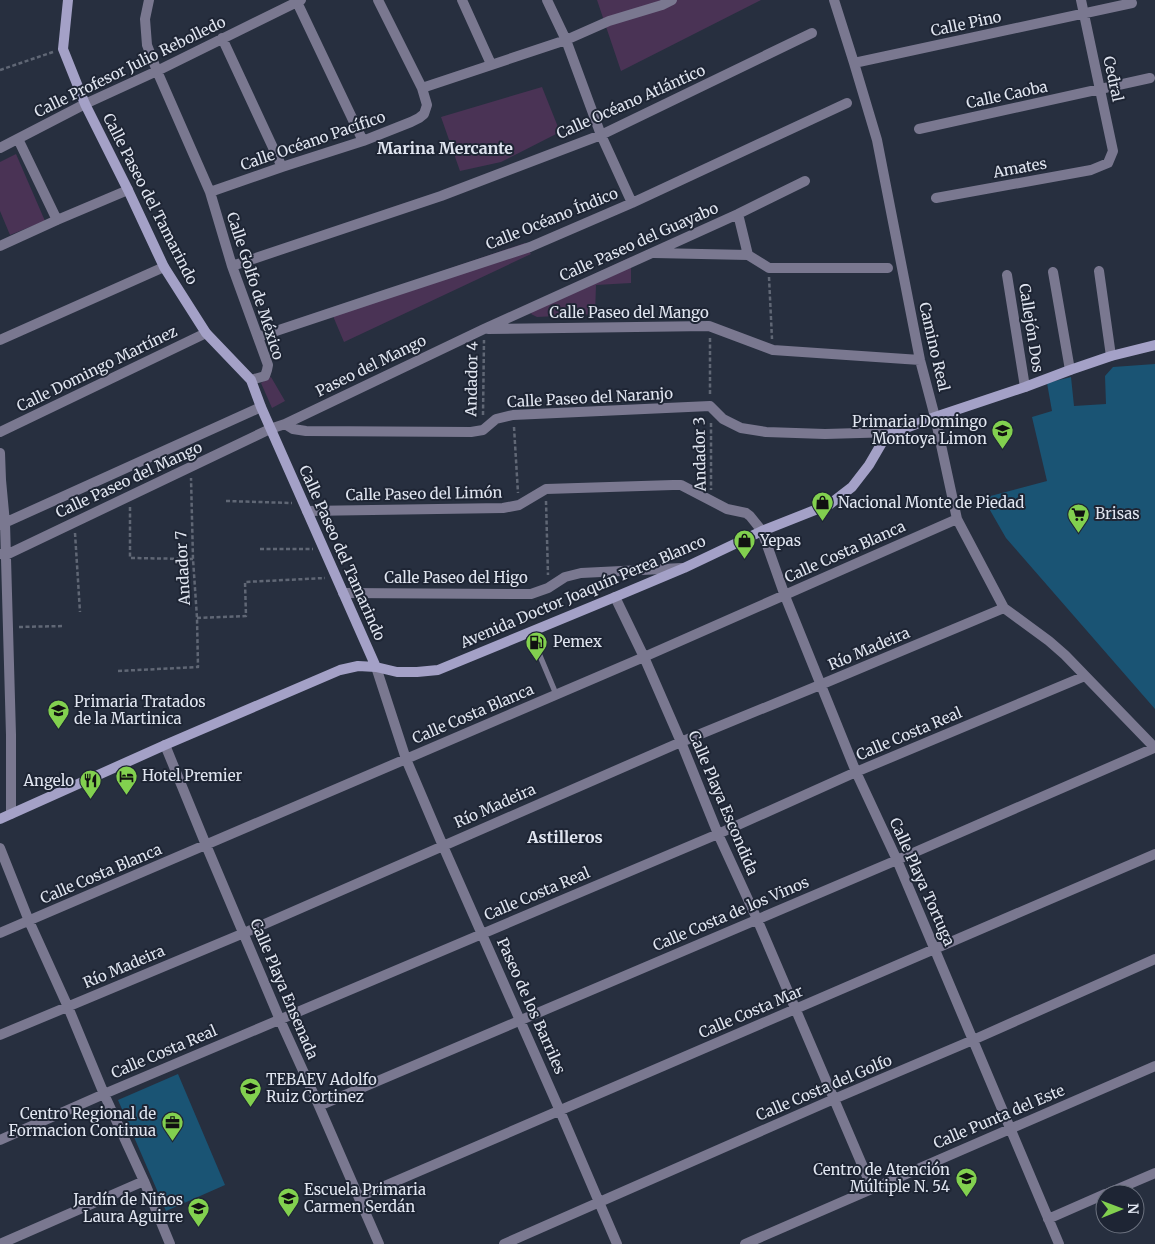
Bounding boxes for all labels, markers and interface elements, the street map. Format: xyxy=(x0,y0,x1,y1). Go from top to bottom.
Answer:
street label: Calle Pino xyxy=(929,7,1003,40)
street label: Calle Profesor Julio Rebolledo xyxy=(31,12,229,121)
street label: Cedral xyxy=(1099,54,1128,104)
street label: Calle Océano Atlántico xyxy=(553,60,708,143)
street label: Calle Caoba xyxy=(964,77,1049,112)
street label: Calle Océano Pacífico xyxy=(238,107,388,174)
street label: Calle Paseo del Tamarindo xyxy=(99,110,202,288)
district label: Marina Mercante xyxy=(377,138,513,158)
street label: Amates xyxy=(991,153,1048,182)
street label: Calle Océano Índico xyxy=(483,182,621,254)
street label: Calle Paseo del Guayabo xyxy=(556,198,721,285)
street label: Calle Golfo de México xyxy=(223,210,288,362)
street label: Callejón Dos xyxy=(1015,282,1048,374)
street label: Camino Real xyxy=(915,300,954,394)
street label: Calle Paseo del Mango xyxy=(549,303,709,322)
street label: Calle Domingo Martínez xyxy=(13,321,180,416)
street label: Paseo del Mango xyxy=(312,330,429,401)
street label: Andador 4 xyxy=(461,341,482,418)
street label: Calle Paseo del Naranjo xyxy=(507,384,674,411)
place label: Primaria Domingo Montoya Limon xyxy=(852,412,987,448)
street label: Andador 3 xyxy=(689,417,710,492)
school or university icon: Primaria Domingo Montoya Limon xyxy=(991,419,1015,450)
street label: Calle Paseo del Mango xyxy=(52,437,205,522)
street label: Calle Paseo del Tamarindo xyxy=(295,462,390,644)
street label: Calle Paseo del Limón xyxy=(345,483,503,504)
shop icon: Nacional Monte de Piedad xyxy=(810,491,834,522)
place label: Nacional Monte de Piedad xyxy=(838,493,1024,512)
supermarket icon: Brisas xyxy=(1067,502,1091,533)
place label: Brisas xyxy=(1095,504,1140,523)
street label: Calle Costa Blanca xyxy=(781,516,908,587)
shop icon: Yepas xyxy=(732,529,756,560)
street label: Andador 7 xyxy=(171,530,194,607)
street label: Avenida Doctor Joaquín Perea Blanco xyxy=(456,531,709,652)
place label: Yepas xyxy=(759,531,801,550)
street label: Calle Paseo del Higo xyxy=(384,568,528,587)
street label: Río Madeira xyxy=(825,623,913,674)
fuel station icon: Pemex xyxy=(525,630,549,661)
place label: Pemex xyxy=(553,632,602,651)
street label: Calle Costa Blanca xyxy=(409,679,536,748)
place label: Primaria Tratados de la Martinica xyxy=(74,692,206,728)
school or university icon: Primaria Tratados de la Martinica xyxy=(46,699,70,730)
street label: Calle Costa Real xyxy=(853,703,965,764)
street label: Calle Playa Escondida xyxy=(684,728,763,878)
hotel icon: Hotel Premier xyxy=(114,764,138,795)
place label: Hotel Premier xyxy=(142,766,242,785)
restaurant icon: Angelo xyxy=(78,769,102,800)
place label: Angelo xyxy=(23,771,74,790)
street label: Río Madeira xyxy=(451,779,538,832)
street label: Calle Playa Tortuga xyxy=(886,815,959,949)
district label: Astilleros xyxy=(526,827,603,847)
street label: Calle Costa Blanca xyxy=(37,839,164,908)
street label: Calle Costa Real xyxy=(481,863,593,924)
street label: Calle Costa de los Vinos xyxy=(650,872,812,955)
street label: Calle Playa Ensenada xyxy=(246,916,323,1062)
street label: Paseo de los Barriles xyxy=(493,935,570,1077)
street label: Río Madeira xyxy=(80,941,168,992)
street label: Calle Costa Mar xyxy=(696,981,806,1042)
street label: Calle Costa Real xyxy=(108,1021,220,1082)
street label: Calle Costa del Golfo xyxy=(753,1050,895,1125)
place label: TEBAEV Adolfo Ruiz Cortinez xyxy=(266,1070,377,1106)
school or university icon: TEBAEV Adolfo Ruiz Cortinez xyxy=(238,1077,262,1108)
street label: Calle Punta del Este xyxy=(930,1080,1067,1153)
place label: Centro Regional de Formacion Continua xyxy=(8,1104,156,1140)
office icon: Centro Regional de Formacion Continua xyxy=(160,1111,184,1142)
place label: Centro de Atención Múltiple N. 54 xyxy=(813,1160,950,1196)
school or university icon: Centro de Atención Múltiple N. 54 xyxy=(954,1167,978,1198)
place label: Escuela Primaria Carmen Serdán xyxy=(304,1180,426,1216)
north arrow xyxy=(1095,1184,1145,1234)
school or university icon: Escuela Primaria Carmen Serdán xyxy=(276,1187,300,1218)
place label: Jardín de Niños Laura Aguirre xyxy=(72,1190,183,1226)
school or university icon: Jardín de Niños Laura Aguirre xyxy=(187,1197,211,1228)
text: N xyxy=(1124,1203,1142,1214)

